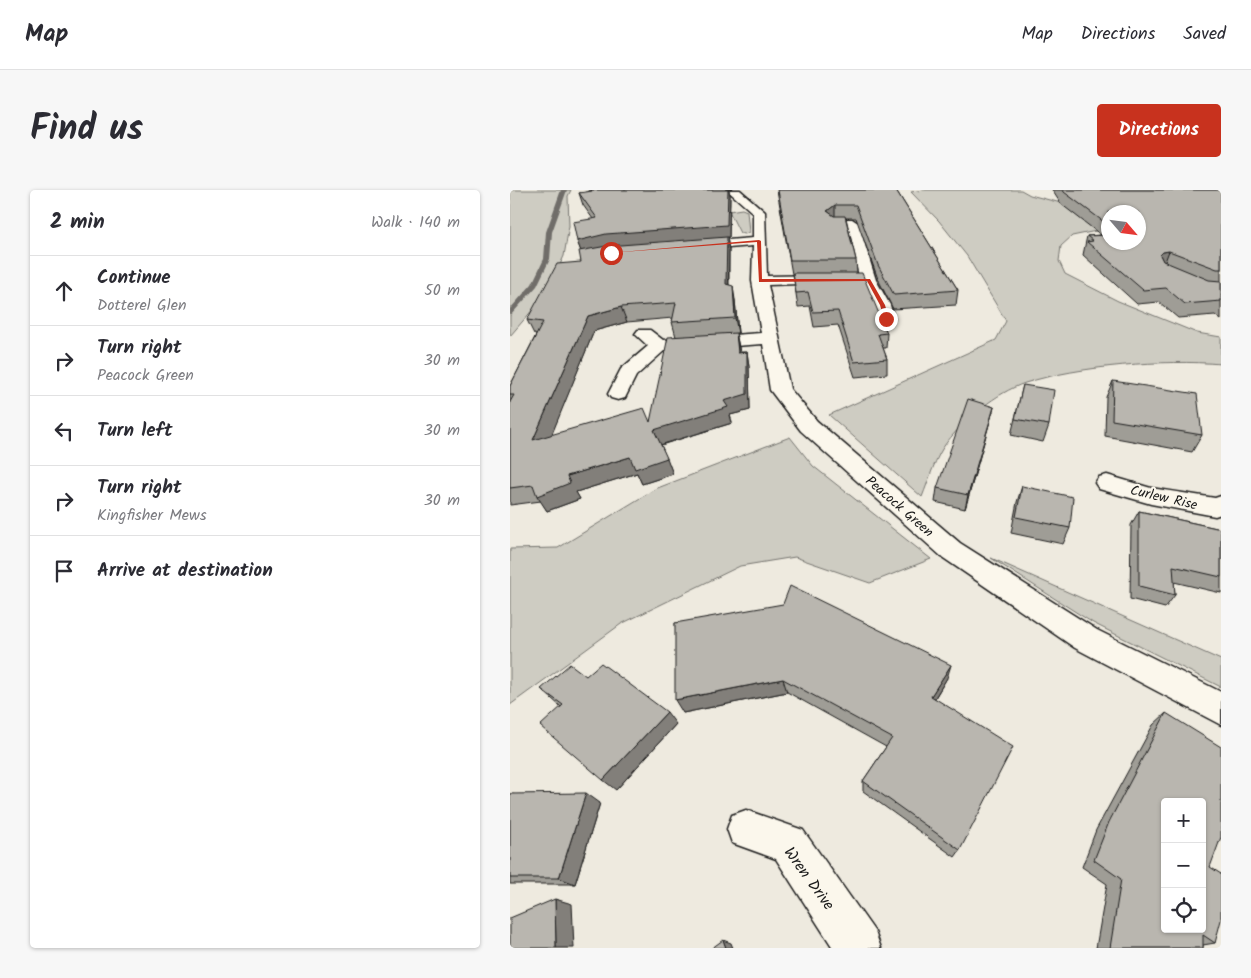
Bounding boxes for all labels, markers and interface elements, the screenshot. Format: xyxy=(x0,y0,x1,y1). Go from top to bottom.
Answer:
text: Map xyxy=(25,15,68,54)
text: Map xyxy=(1021,20,1053,49)
text: Directions xyxy=(1081,20,1155,49)
text: Saved xyxy=(1183,20,1226,49)
text: Find us xyxy=(30,102,143,158)
button: Directions xyxy=(1097,104,1221,157)
north arrow xyxy=(1101,205,1146,250)
text: 2 min xyxy=(50,206,105,239)
text: Walk · 140 m xyxy=(371,210,460,235)
route start xyxy=(600,242,623,265)
text: Continue xyxy=(97,263,170,293)
icon: ahead xyxy=(50,277,78,305)
text: 50 m xyxy=(424,278,460,303)
text: Dotterel Glen xyxy=(97,293,186,318)
route end xyxy=(875,308,898,331)
text: Turn right xyxy=(97,333,182,363)
icon: right xyxy=(50,347,78,375)
text: 30 m xyxy=(424,348,460,373)
text: Peacock Green xyxy=(97,363,194,388)
text: Turn left xyxy=(97,416,172,446)
icon: left xyxy=(50,417,78,445)
text: 30 m xyxy=(424,418,460,443)
street label: Peacock Green xyxy=(860,471,939,543)
text: Turn right xyxy=(97,473,182,503)
street label: Curlew Rise xyxy=(1128,480,1200,517)
icon: right xyxy=(50,487,78,515)
text: 30 m xyxy=(424,488,460,513)
text: Kingfisher Mews xyxy=(97,503,207,528)
text: Arrive at destination xyxy=(97,556,273,586)
icon: arrive xyxy=(50,557,78,585)
map controls xyxy=(1161,798,1206,933)
button: + xyxy=(1161,798,1206,843)
street label: Wren Drive xyxy=(777,842,840,916)
button: − xyxy=(1161,843,1206,888)
button: locate xyxy=(1161,888,1206,933)

